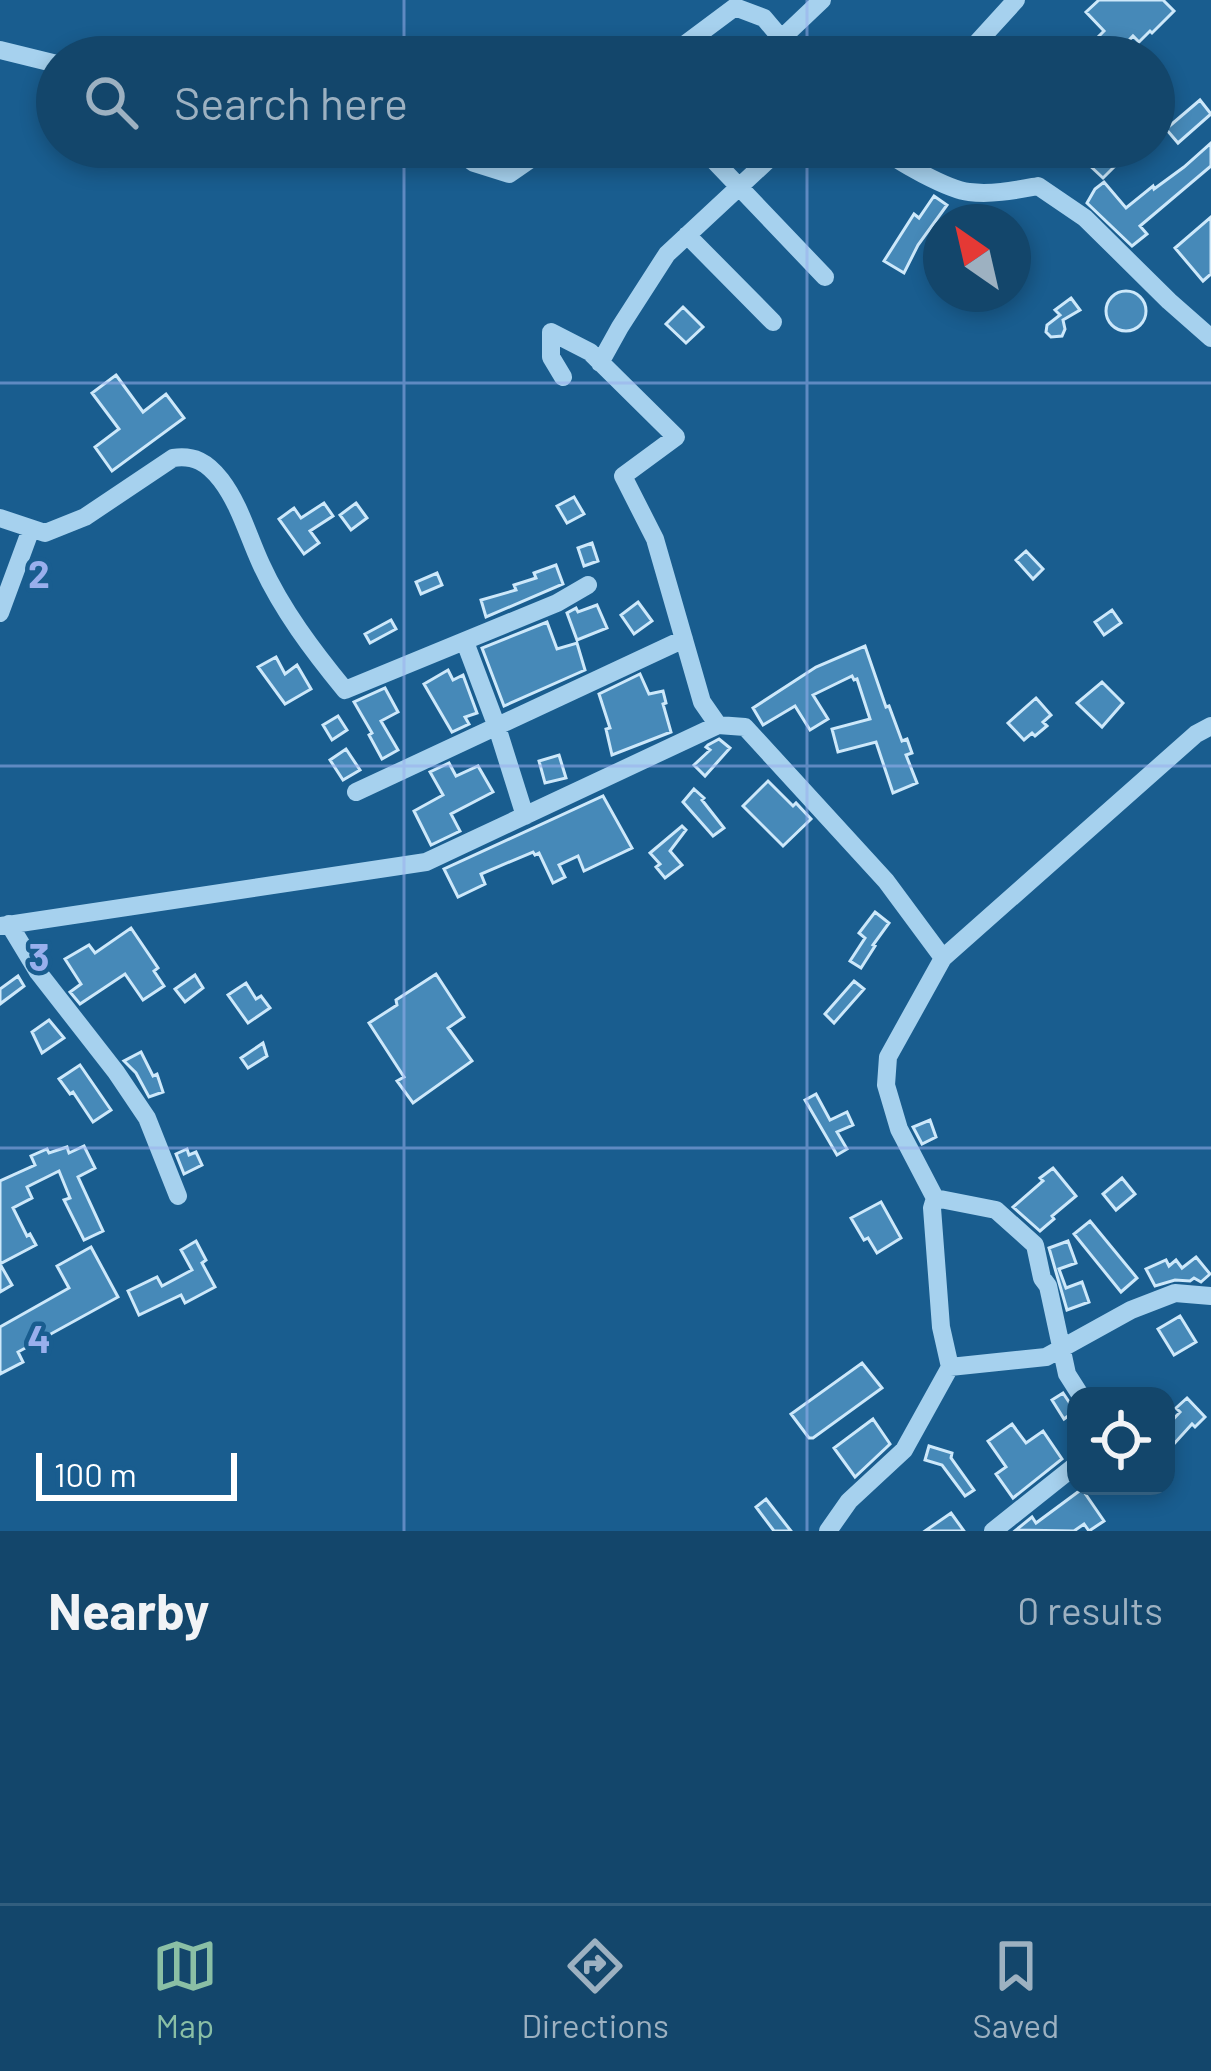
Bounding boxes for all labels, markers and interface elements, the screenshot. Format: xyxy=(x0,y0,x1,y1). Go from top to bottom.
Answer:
search box xyxy=(36,36,1175,168)
icon: search xyxy=(78,69,144,135)
text: Search here xyxy=(174,75,408,129)
north arrow xyxy=(923,204,1031,312)
text: 2 xyxy=(28,549,50,596)
text: 3 xyxy=(28,932,50,979)
text: 4 xyxy=(27,1314,51,1361)
map controls xyxy=(1067,1387,1175,1495)
button: locate xyxy=(1067,1387,1175,1495)
scale bar xyxy=(36,1447,237,1500)
text: 100 m xyxy=(54,1454,137,1494)
text: Nearby xyxy=(48,1579,209,1640)
text: 0 results xyxy=(1017,1586,1163,1633)
tab: Map xyxy=(152,1933,218,2045)
tab: Directions xyxy=(521,1933,669,2045)
tab: Saved xyxy=(973,1933,1059,2045)

